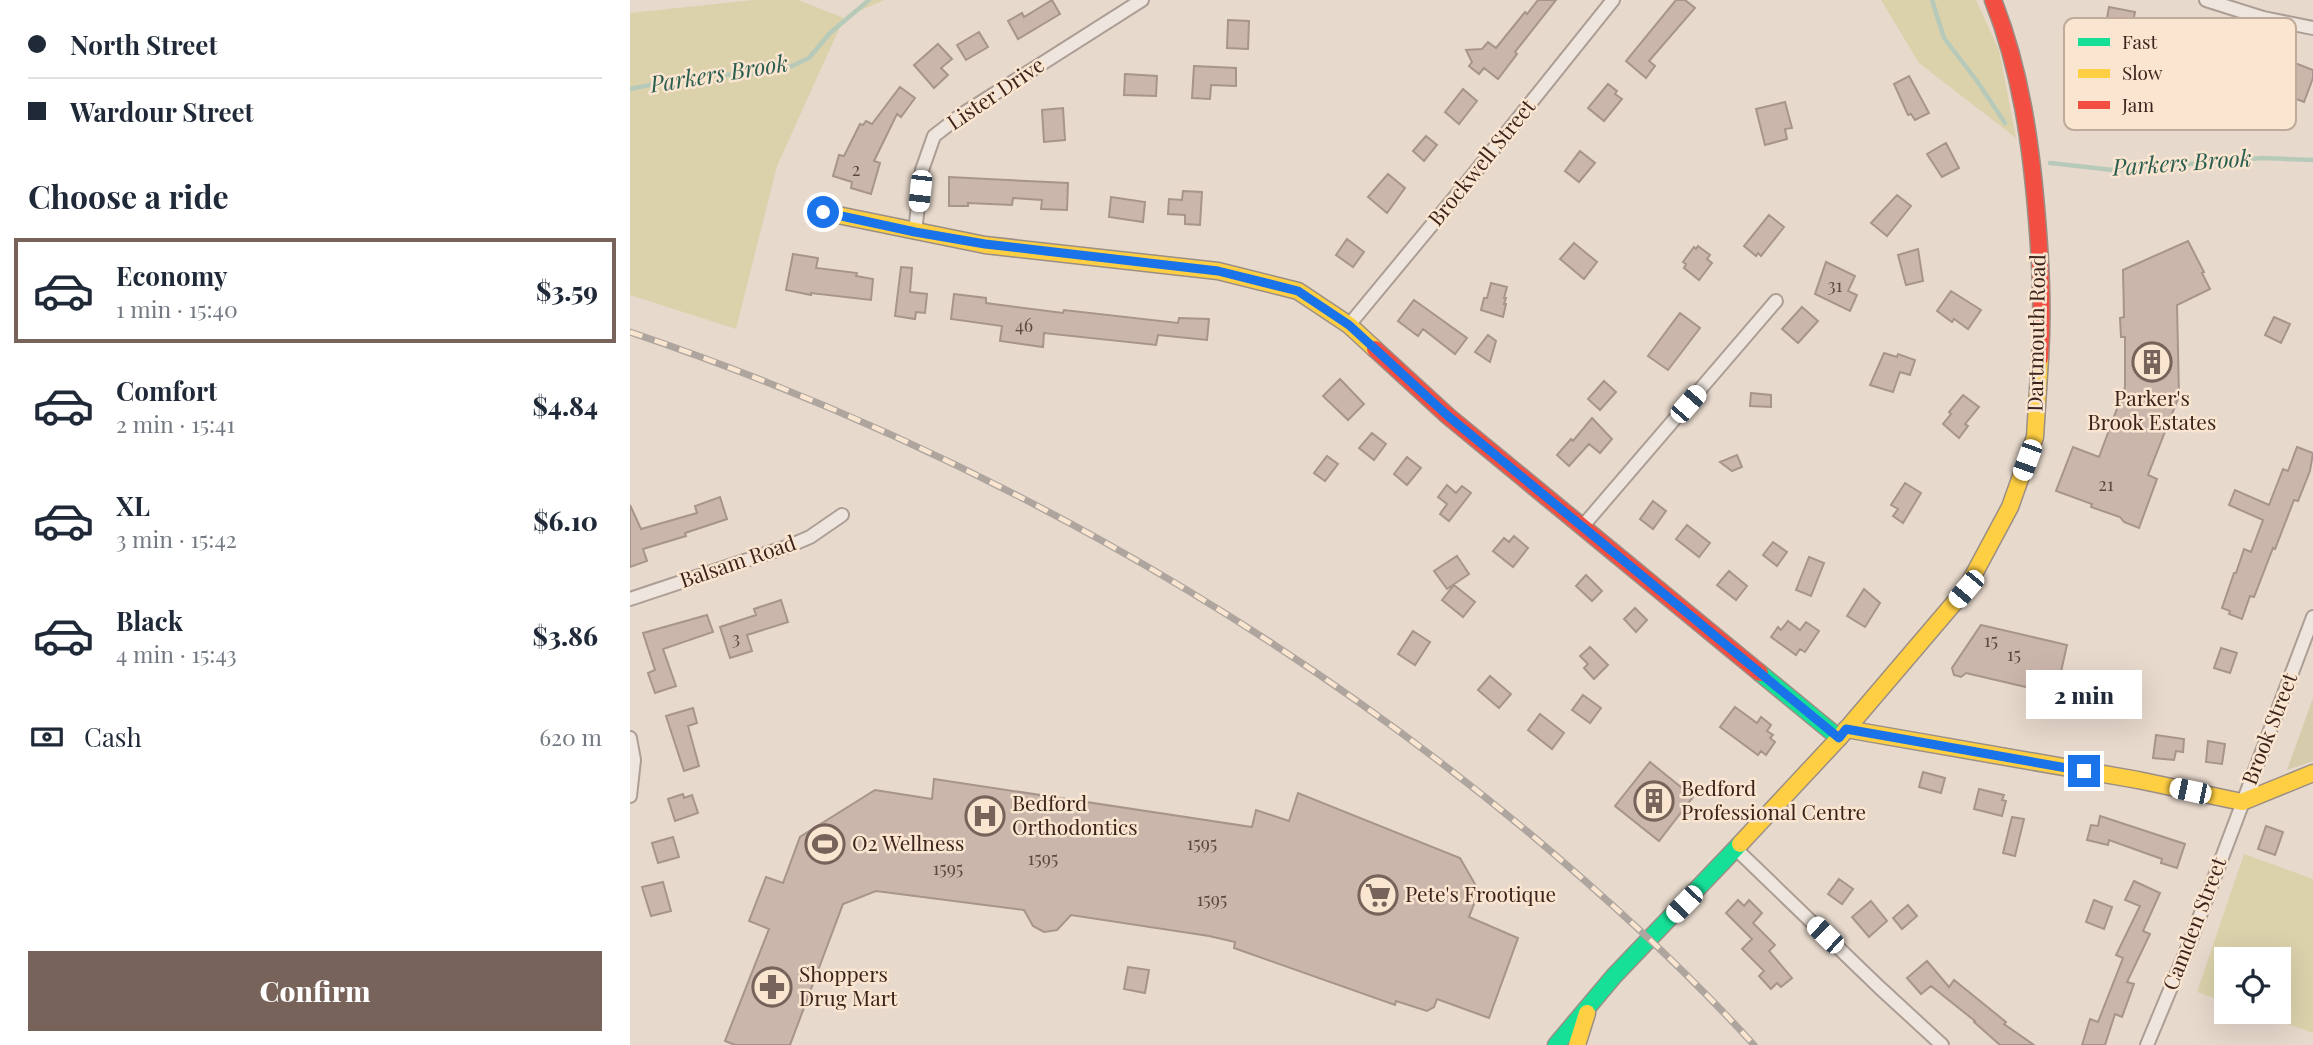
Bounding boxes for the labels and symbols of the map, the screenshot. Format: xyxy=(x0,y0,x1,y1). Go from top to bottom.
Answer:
legend xyxy=(2064,18,2296,130)
text: Fast xyxy=(2122,28,2158,54)
water label: Parkers Brook xyxy=(647,46,790,99)
street label: Lister Drive xyxy=(941,50,1049,135)
text: Slow xyxy=(2122,59,2163,85)
text: Jam xyxy=(2121,91,2154,117)
street label: Brockwell Street xyxy=(1421,92,1541,231)
water label: Parkers Brook xyxy=(2110,141,2253,182)
house number: 2 xyxy=(852,157,860,181)
car xyxy=(908,169,933,213)
route start xyxy=(807,196,839,228)
street label: Dartmouth Road xyxy=(2020,254,2050,412)
house number: 31 xyxy=(1828,273,1843,297)
house number: 46 xyxy=(1015,313,1033,337)
building icon: Parker's Brook Estates xyxy=(2131,341,2173,383)
car xyxy=(1667,381,1710,427)
place label: Parker's Brook Estates xyxy=(2088,383,2216,435)
car xyxy=(2010,437,2045,483)
house number: 21 xyxy=(2098,472,2114,496)
street label: Balsam Road xyxy=(676,527,799,593)
car xyxy=(1945,566,1988,612)
house number: 3 xyxy=(732,626,740,650)
house number: 15 xyxy=(1984,628,1998,652)
house number: 15 xyxy=(2007,642,2021,666)
street label: Brook Street xyxy=(2234,668,2302,788)
callout: 2 min xyxy=(2026,670,2142,718)
route end xyxy=(2068,755,2100,787)
place label: Bedford Professional Centre xyxy=(1681,773,1866,825)
car xyxy=(2168,776,2213,806)
building icon: Bedford Professional Centre xyxy=(1633,780,1675,822)
place label: Bedford Orthodontics xyxy=(1012,788,1138,840)
hospital icon: Bedford Orthodontics xyxy=(964,795,1006,837)
sports icon: O2 Wellness xyxy=(804,823,846,865)
place label: O2 Wellness xyxy=(852,828,964,856)
house number: 1595 xyxy=(1187,831,1217,855)
house number: 1595 xyxy=(1028,846,1058,870)
street label: Camden Street xyxy=(2155,852,2232,994)
house number: 1595 xyxy=(933,856,963,880)
supermarket icon: Pete's Frootique xyxy=(1357,874,1399,916)
place label: Pete's Frootique xyxy=(1405,879,1556,907)
car xyxy=(1662,882,1707,926)
house number: 1595 xyxy=(1197,887,1227,911)
car xyxy=(1803,913,1848,957)
place label: Shoppers Drug Mart xyxy=(799,959,898,1011)
pharmacy icon: Shoppers Drug Mart xyxy=(751,966,793,1008)

